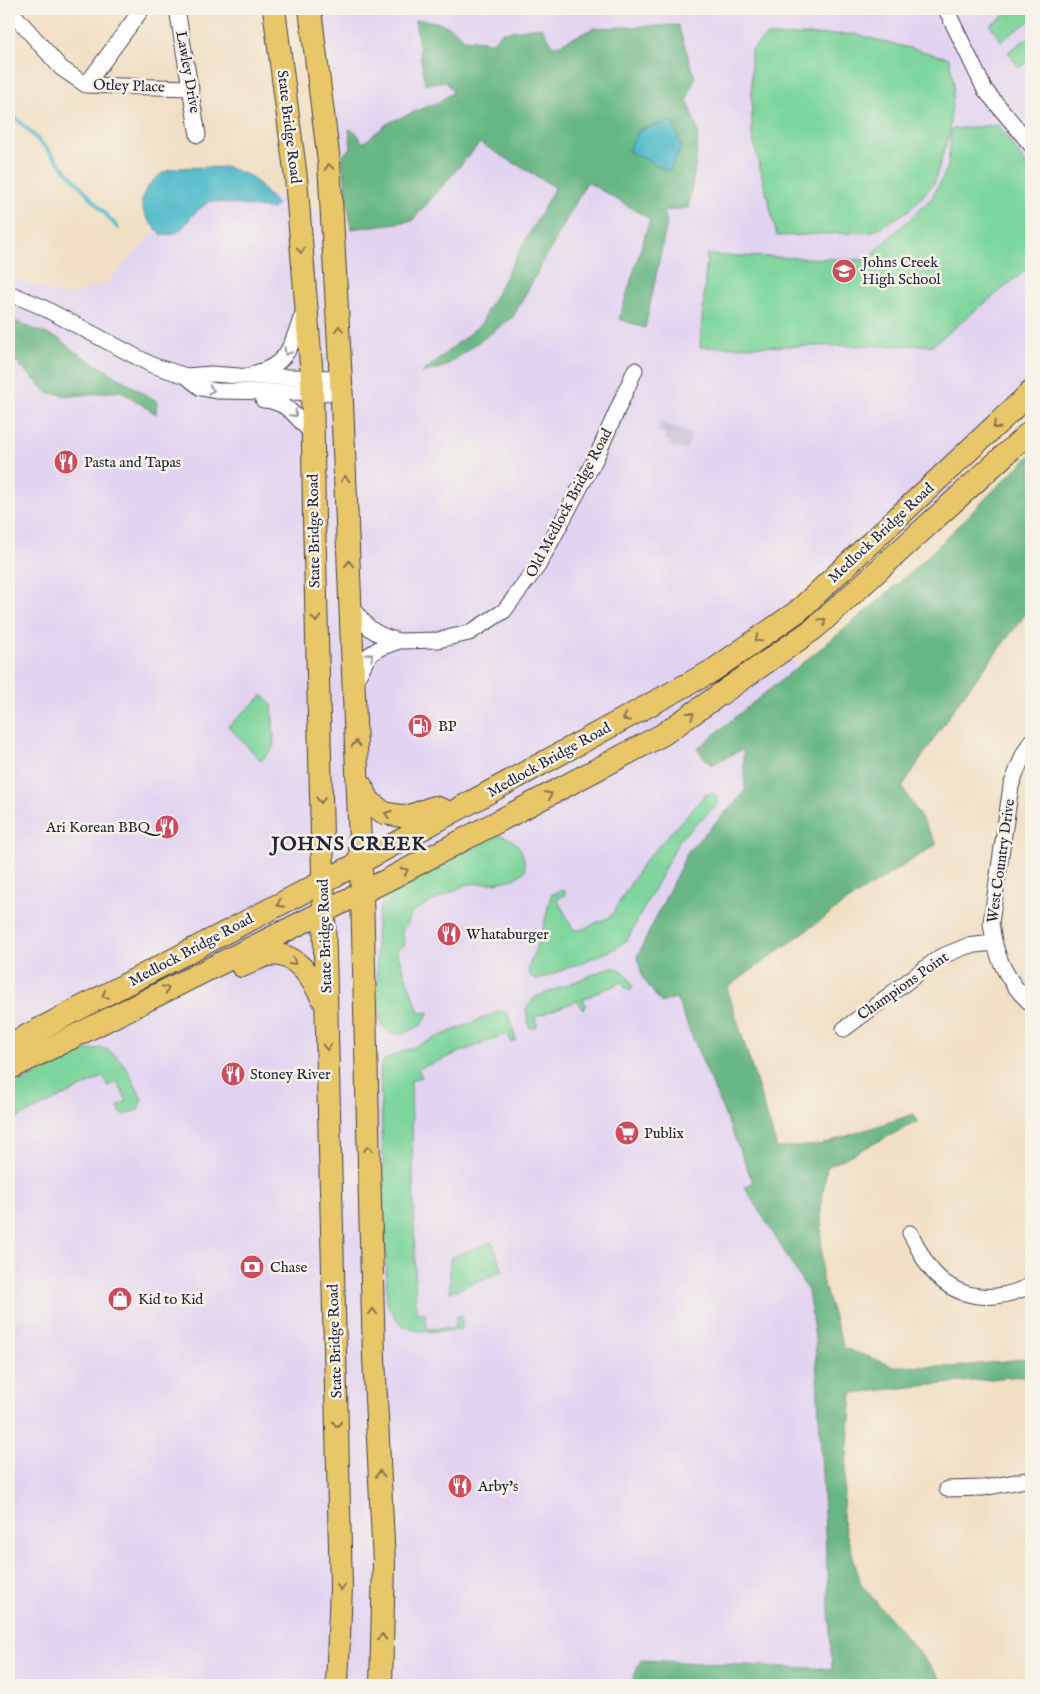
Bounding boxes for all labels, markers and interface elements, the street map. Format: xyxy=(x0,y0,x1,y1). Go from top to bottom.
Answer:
street label: Lawley Drive xyxy=(171,29,205,115)
street label: State Bridge Road xyxy=(273,69,306,186)
street label: Otley Place xyxy=(93,75,165,97)
one-way arrow xyxy=(324,162,335,170)
one-way arrow xyxy=(295,247,306,255)
place label: Johns Creek High School xyxy=(860,253,941,289)
school or university icon: Johns Creek High School xyxy=(831,258,857,284)
one-way arrow xyxy=(334,325,344,332)
one-way arrow xyxy=(283,347,293,356)
one-way arrow xyxy=(206,384,215,394)
one-way arrow xyxy=(288,409,297,418)
one-way arrow xyxy=(992,420,1001,429)
street label: Old Medlock Bridge Road xyxy=(522,424,617,581)
restaurant icon: Pasta and Tapas xyxy=(53,449,79,475)
place label: Pasta and Tapas xyxy=(84,453,181,472)
street label: State Bridge Road xyxy=(303,473,324,588)
one-way arrow xyxy=(340,475,351,483)
street label: Medlock Bridge Road xyxy=(824,478,939,587)
one-way arrow xyxy=(343,559,354,567)
one-way arrow xyxy=(311,615,322,623)
one-way arrow xyxy=(817,618,826,627)
one-way arrow xyxy=(754,633,764,642)
one-way arrow xyxy=(364,653,373,662)
one-way arrow xyxy=(622,712,631,722)
one-way arrow xyxy=(685,712,694,721)
fuel station icon: BP xyxy=(407,713,433,739)
place label: BP xyxy=(438,717,457,736)
street label: Medlock Bridge Road xyxy=(484,718,615,802)
one-way arrow xyxy=(350,739,361,747)
one-way arrow xyxy=(544,791,553,801)
one-way arrow xyxy=(316,797,326,805)
street label: West Country Drive xyxy=(983,798,1019,924)
one-way arrow xyxy=(385,810,393,820)
restaurant icon: Ari Korean BBQ xyxy=(154,814,180,840)
place label: Ari Korean BBQ xyxy=(45,818,161,837)
district label: JOHNS CREEK xyxy=(268,832,427,857)
one-way arrow xyxy=(400,867,409,877)
street label: State Bridge Road xyxy=(313,878,336,993)
one-way arrow xyxy=(276,897,285,907)
street label: Medlock Bridge Road xyxy=(125,909,257,991)
restaurant icon: Whataburger xyxy=(436,921,462,947)
place label: Whataburger xyxy=(466,925,549,944)
street label: Champions Point xyxy=(854,948,952,1024)
one-way arrow xyxy=(287,956,297,965)
one-way arrow xyxy=(161,985,170,996)
one-way arrow xyxy=(101,989,110,999)
one-way arrow xyxy=(322,1043,333,1051)
restaurant icon: Stoney River xyxy=(220,1061,246,1087)
place label: Stoney River xyxy=(250,1065,331,1084)
supermarket icon: Publix xyxy=(614,1120,640,1146)
place label: Publix xyxy=(644,1124,685,1143)
one-way arrow xyxy=(363,1145,374,1153)
bank icon: Chase xyxy=(239,1254,265,1280)
place label: Chase xyxy=(270,1258,307,1277)
street label: State Bridge Road xyxy=(323,1283,346,1398)
shop icon: Kid to Kid xyxy=(107,1286,133,1312)
place label: Kid to Kid xyxy=(138,1290,204,1309)
one-way arrow xyxy=(367,1308,378,1316)
one-way arrow xyxy=(332,1420,343,1428)
one-way arrow xyxy=(374,1470,385,1478)
restaurant icon: Arby's xyxy=(447,1473,473,1499)
place label: Arby's xyxy=(477,1477,518,1496)
one-way arrow xyxy=(336,1583,346,1591)
one-way arrow xyxy=(377,1632,388,1640)

